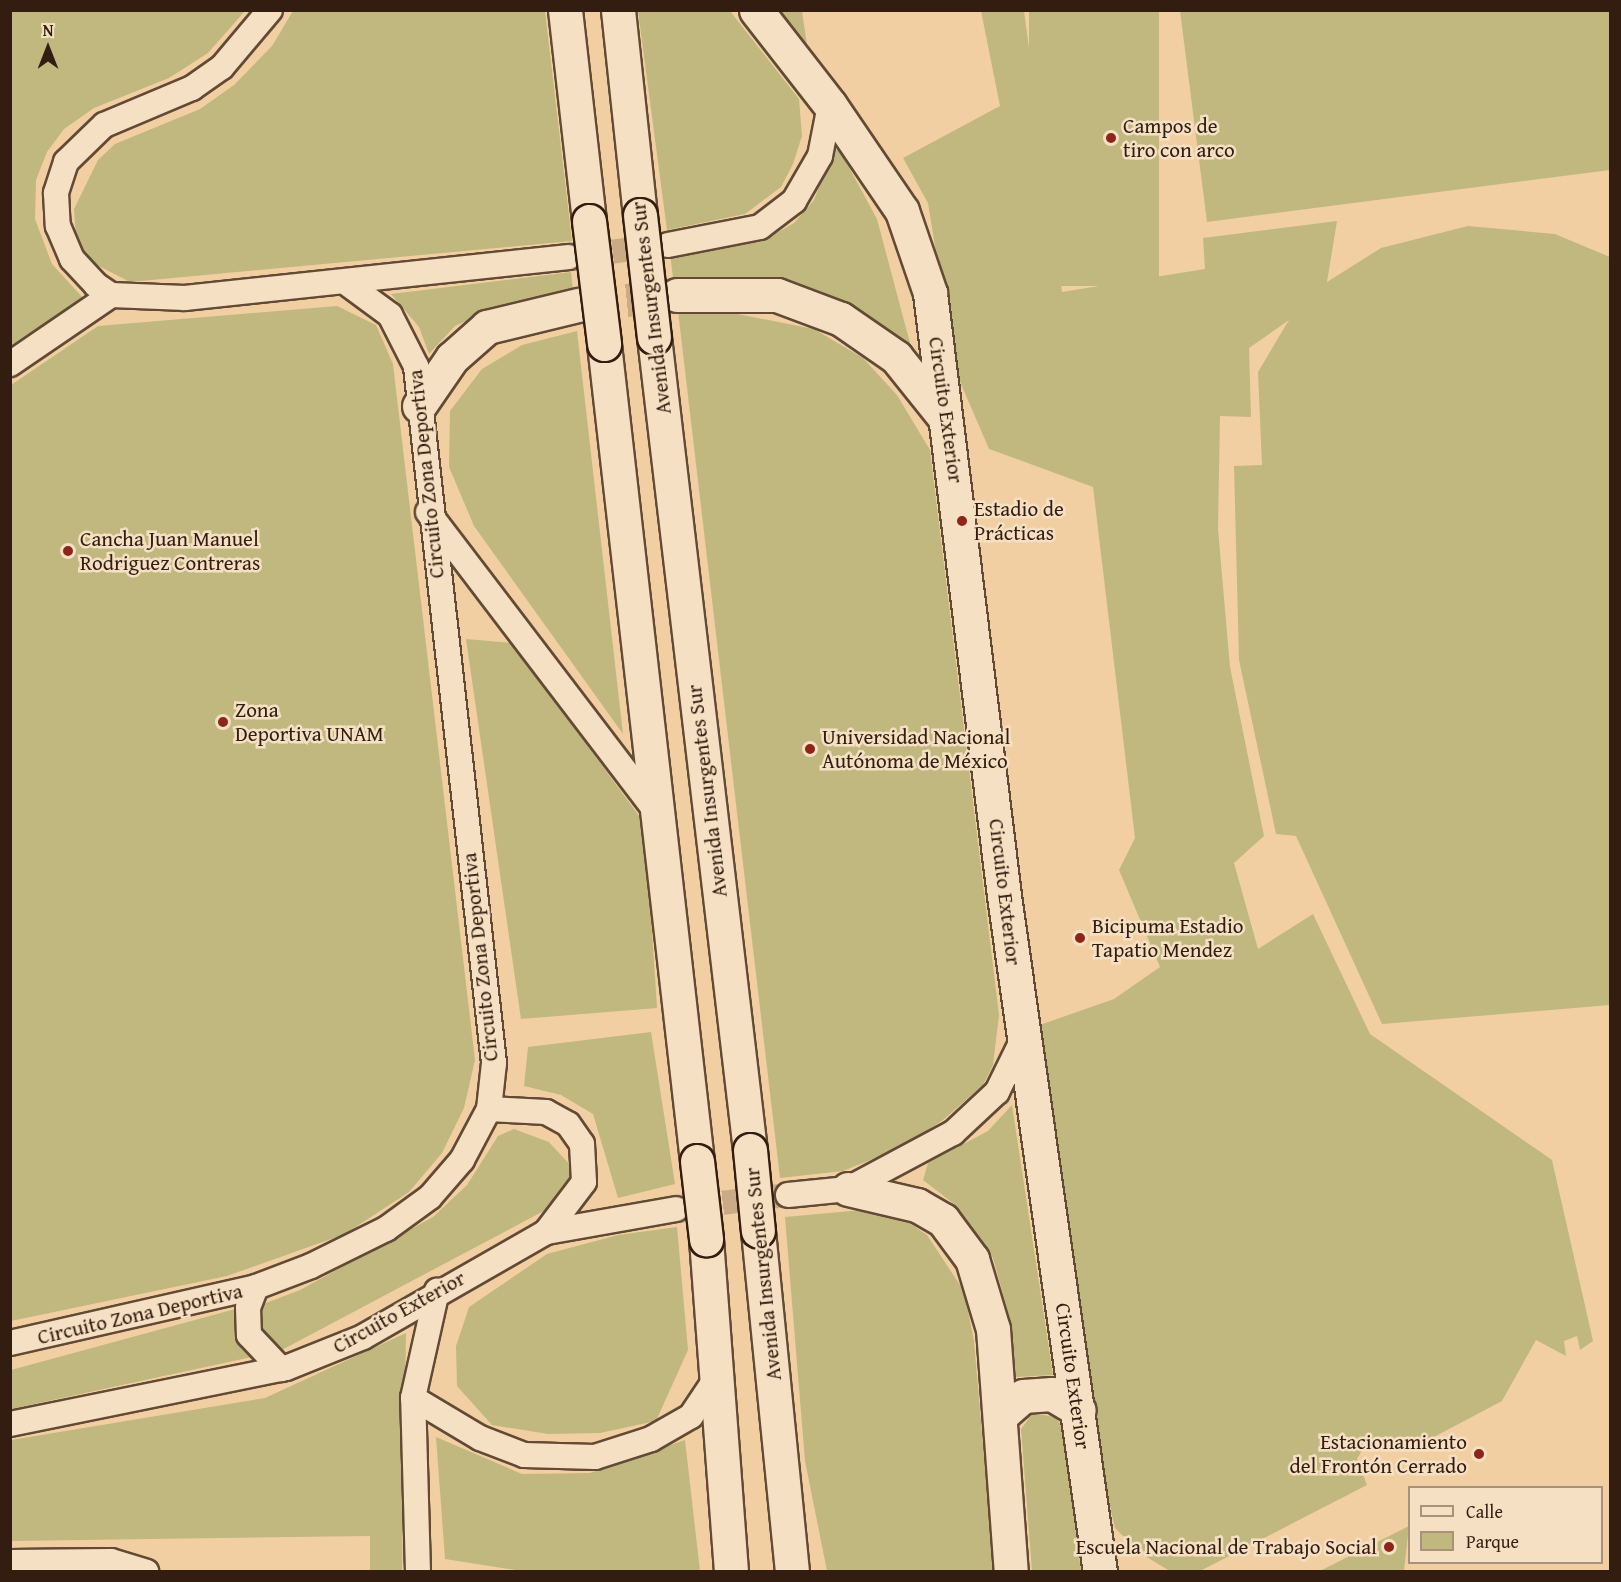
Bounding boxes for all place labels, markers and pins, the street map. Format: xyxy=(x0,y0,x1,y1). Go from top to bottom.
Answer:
place label: Campos de tiro con arco xyxy=(1123,113,1235,163)
marker: Campos de tiro con arco xyxy=(1104,131,1118,145)
place label: Estadio de Prácticas xyxy=(974,496,1064,546)
marker: Estadio de Prácticas xyxy=(955,514,969,528)
place label: Cancha Juan Manuel Rodriguez Contreras xyxy=(80,526,260,576)
marker: Cancha Juan Manuel Rodriguez Contreras xyxy=(61,544,75,558)
place label: Zona Deportiva UNAM xyxy=(235,697,384,747)
marker: Zona Deportiva UNAM xyxy=(216,715,230,729)
place label: Universidad Nacional Autónoma de México xyxy=(822,724,1010,774)
marker: Universidad Nacional Autónoma de México xyxy=(803,742,817,756)
place label: Bicipuma Estadio Tapatio Mendez xyxy=(1092,913,1244,963)
marker: Bicipuma Estadio Tapatio Mendez xyxy=(1073,931,1087,945)
place label: Estacionamiento del Frontón Cerrado xyxy=(1290,1429,1467,1479)
marker: Estacionamiento del Frontón Cerrado xyxy=(1472,1447,1486,1461)
place label: Escuela Nacional de Trabajo Social xyxy=(1076,1534,1377,1560)
marker: Escuela Nacional de Trabajo Social xyxy=(1382,1540,1396,1554)

